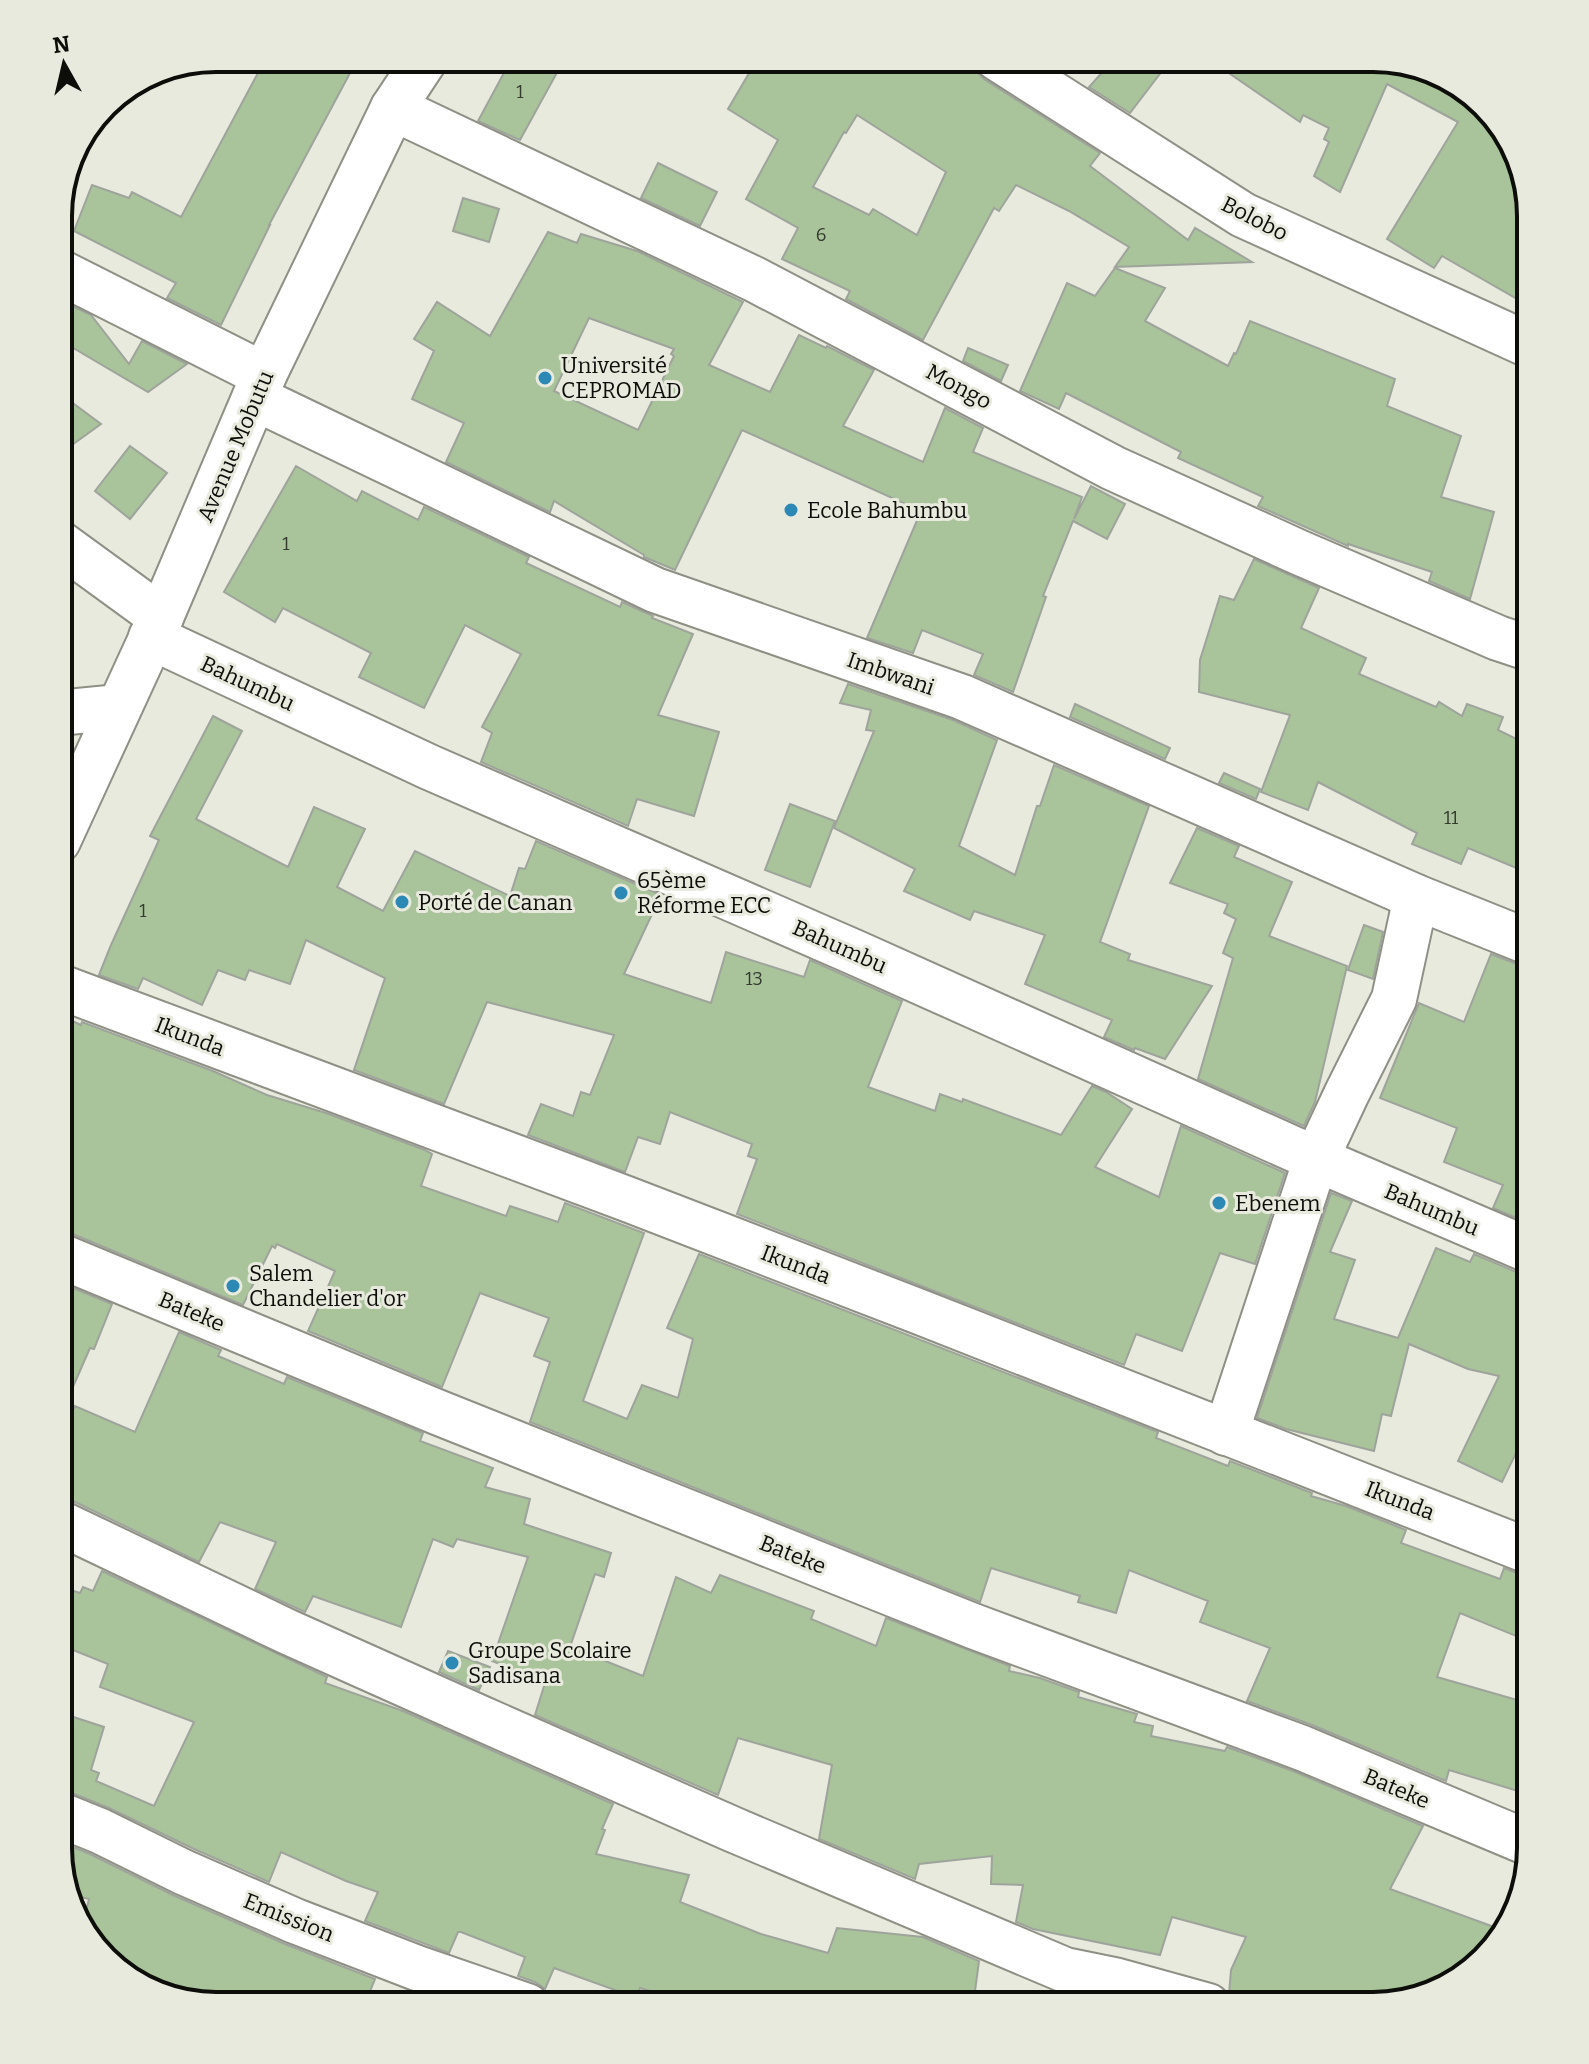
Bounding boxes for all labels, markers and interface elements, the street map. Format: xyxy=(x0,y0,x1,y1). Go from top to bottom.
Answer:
north arrow xyxy=(24,24,104,104)
text: N xyxy=(51,30,72,59)
house number: 1 xyxy=(516,81,524,103)
street label: Bolobo xyxy=(1217,190,1293,247)
house number: 6 xyxy=(816,224,826,246)
place label: Université CEPROMAD xyxy=(561,352,682,404)
street label: Mongo xyxy=(921,358,996,415)
street label: Avenue Mobutu xyxy=(191,366,280,526)
marker: Université CEPROMAD xyxy=(536,369,554,387)
place label: Ecole Bahumbu xyxy=(807,497,967,524)
marker: Ecole Bahumbu xyxy=(782,501,800,519)
house number: 1 xyxy=(282,533,290,555)
street label: Imbwani xyxy=(844,646,939,701)
street label: Bahumbu xyxy=(197,650,299,717)
house number: 11 xyxy=(1444,807,1459,829)
place label: 65ème Réforme ECC xyxy=(637,867,771,919)
marker: 65ème Réforme ECC xyxy=(612,884,630,902)
place label: Porté de Canan xyxy=(418,889,572,916)
marker: Porté de Canan xyxy=(393,893,411,911)
house number: 1 xyxy=(139,900,147,922)
street label: Bahumbu xyxy=(788,914,891,979)
house number: 13 xyxy=(745,968,763,990)
street label: Ikunda xyxy=(151,1011,228,1062)
street label: Bahumbu xyxy=(1380,1177,1484,1242)
place label: Ebenem xyxy=(1235,1190,1320,1217)
marker: Ebenem xyxy=(1210,1194,1228,1212)
street label: Ikunda xyxy=(757,1239,834,1290)
place label: Salem Chandelier d'or xyxy=(249,1260,406,1312)
marker: Salem Chandelier d'or xyxy=(224,1277,242,1295)
street label: Bateke xyxy=(155,1286,229,1337)
street label: Ikunda xyxy=(1361,1475,1438,1526)
street label: Bateke xyxy=(756,1529,830,1580)
place label: Groupe Scolaire Sadisana xyxy=(468,1637,632,1689)
marker: Groupe Scolaire Sadisana xyxy=(443,1654,461,1672)
street label: Bateke xyxy=(1360,1763,1434,1814)
street label: Emission xyxy=(240,1887,338,1948)

